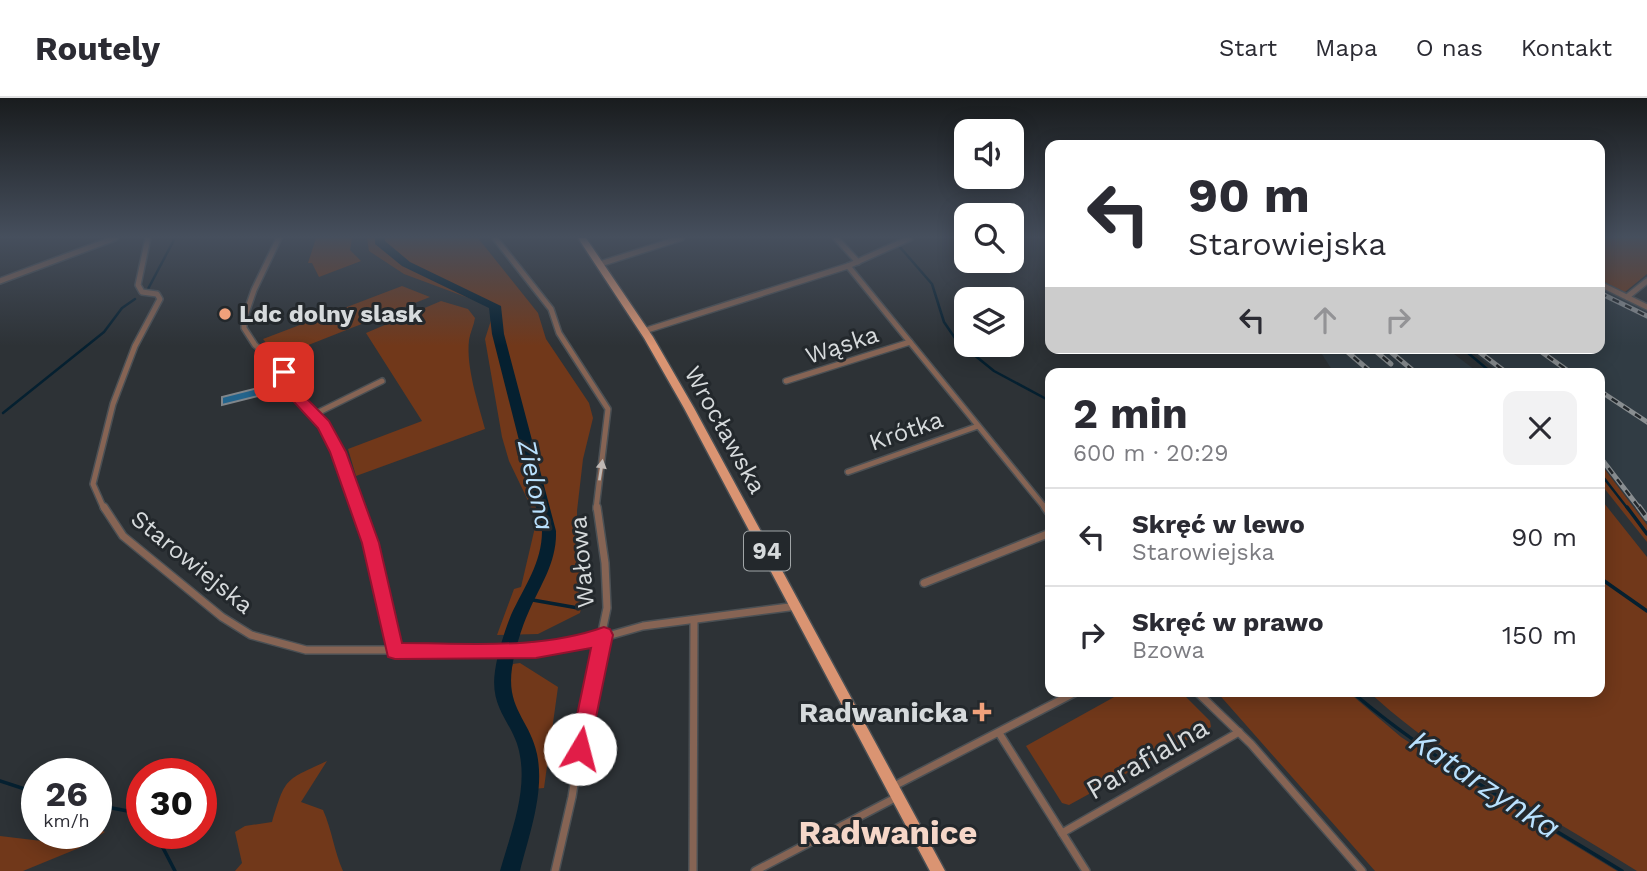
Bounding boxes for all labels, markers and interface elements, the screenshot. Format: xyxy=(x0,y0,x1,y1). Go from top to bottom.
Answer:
text: Routely xyxy=(35,29,160,68)
text: Start xyxy=(1219,34,1277,62)
text: Mapa xyxy=(1315,34,1378,62)
text: O nas xyxy=(1416,34,1483,62)
text: Kontakt xyxy=(1521,34,1612,62)
map controls xyxy=(954,119,1024,357)
button: sound xyxy=(954,119,1024,189)
text: 90 m xyxy=(1188,166,1310,224)
icon: left xyxy=(1073,168,1164,259)
button: search xyxy=(954,203,1024,273)
text: Starowiejska xyxy=(1188,225,1386,263)
button: layers xyxy=(954,287,1024,357)
place label: Ldc dolny slask xyxy=(239,300,423,328)
icon: left xyxy=(1233,301,1271,339)
icon: ahead xyxy=(1306,301,1344,339)
icon: right xyxy=(1379,301,1417,339)
marker: Ldc dolny slask xyxy=(217,306,233,322)
street label: Wąska xyxy=(802,320,882,370)
pin xyxy=(254,342,314,402)
icon: arrive xyxy=(265,353,303,391)
street label: Wrocławska xyxy=(679,361,771,499)
text: 2 min xyxy=(1073,389,1188,438)
button: close xyxy=(1503,391,1577,465)
street label: Krótka xyxy=(865,405,947,457)
water label: Zielona xyxy=(512,436,560,533)
text: 600 m · 20:29 xyxy=(1073,440,1228,467)
one-way arrow xyxy=(596,459,607,481)
street label: Starowiejska xyxy=(125,504,259,620)
text: Skręć w lewo xyxy=(1132,509,1305,539)
street label: Wałowa xyxy=(564,515,600,609)
icon: left xyxy=(1073,518,1111,556)
text: 90 m xyxy=(1511,522,1577,552)
road number: 94 xyxy=(744,531,790,570)
text: Starowiejska xyxy=(1132,539,1275,566)
text: Skręć w prawo xyxy=(1132,607,1324,637)
icon: right xyxy=(1073,616,1111,654)
text: 150 m xyxy=(1502,620,1577,650)
text: Bzowa xyxy=(1132,637,1205,664)
place label: Radwanicka xyxy=(799,696,969,729)
marker: Radwanicka xyxy=(974,704,990,720)
street label: Parafialna xyxy=(1080,710,1214,807)
position arrow xyxy=(543,712,617,786)
water label: Katarzynka xyxy=(1403,721,1567,847)
speed limit sign: 30 xyxy=(126,758,217,849)
text: 26 xyxy=(45,773,88,815)
text: km/h xyxy=(43,810,90,831)
district label: Radwanice xyxy=(799,813,977,852)

